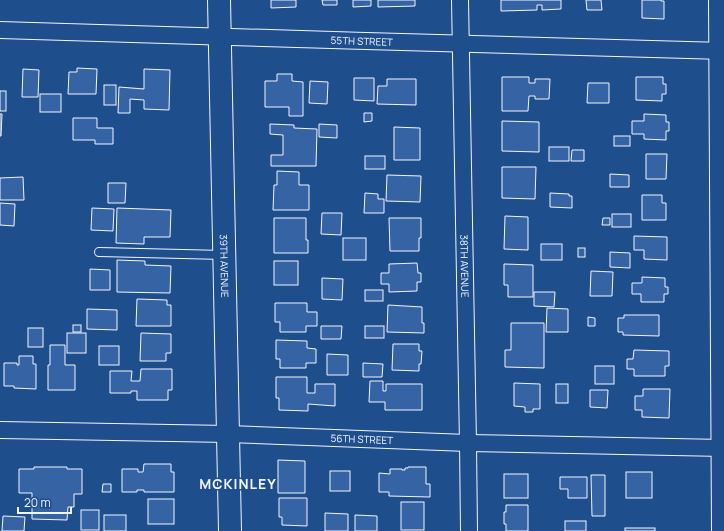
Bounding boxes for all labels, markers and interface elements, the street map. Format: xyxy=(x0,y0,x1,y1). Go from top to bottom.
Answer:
street label: 55TH STREET xyxy=(331,33,393,49)
street label: 39TH AVENUE xyxy=(217,234,232,298)
street label: 38TH AVENUE xyxy=(457,234,472,298)
street label: 56TH STREET xyxy=(330,431,393,447)
district label: MCKINLEY xyxy=(199,474,277,493)
scale bar xyxy=(18,489,71,515)
text: 20 m xyxy=(24,494,51,511)

